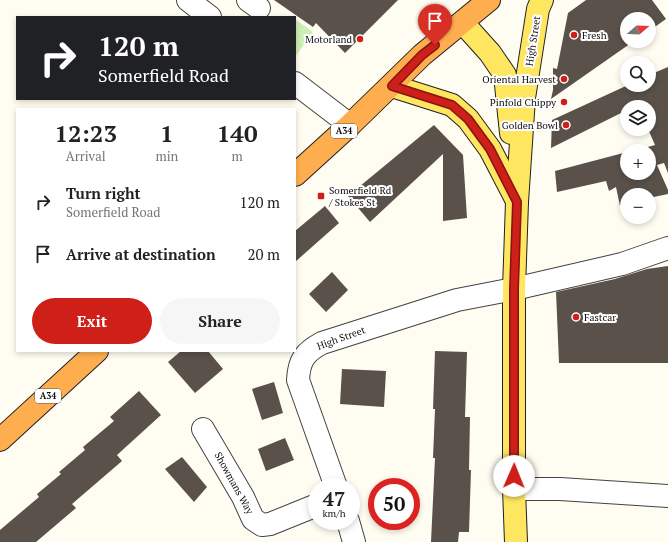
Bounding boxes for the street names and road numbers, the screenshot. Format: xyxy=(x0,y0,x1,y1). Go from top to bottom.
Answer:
street label: High Street xyxy=(523,15,543,67)
road number: A34 xyxy=(331,124,357,138)
street label: High Street xyxy=(315,323,367,353)
road number: A34 xyxy=(35,389,61,403)
street label: Showmans Way xyxy=(212,450,257,517)

